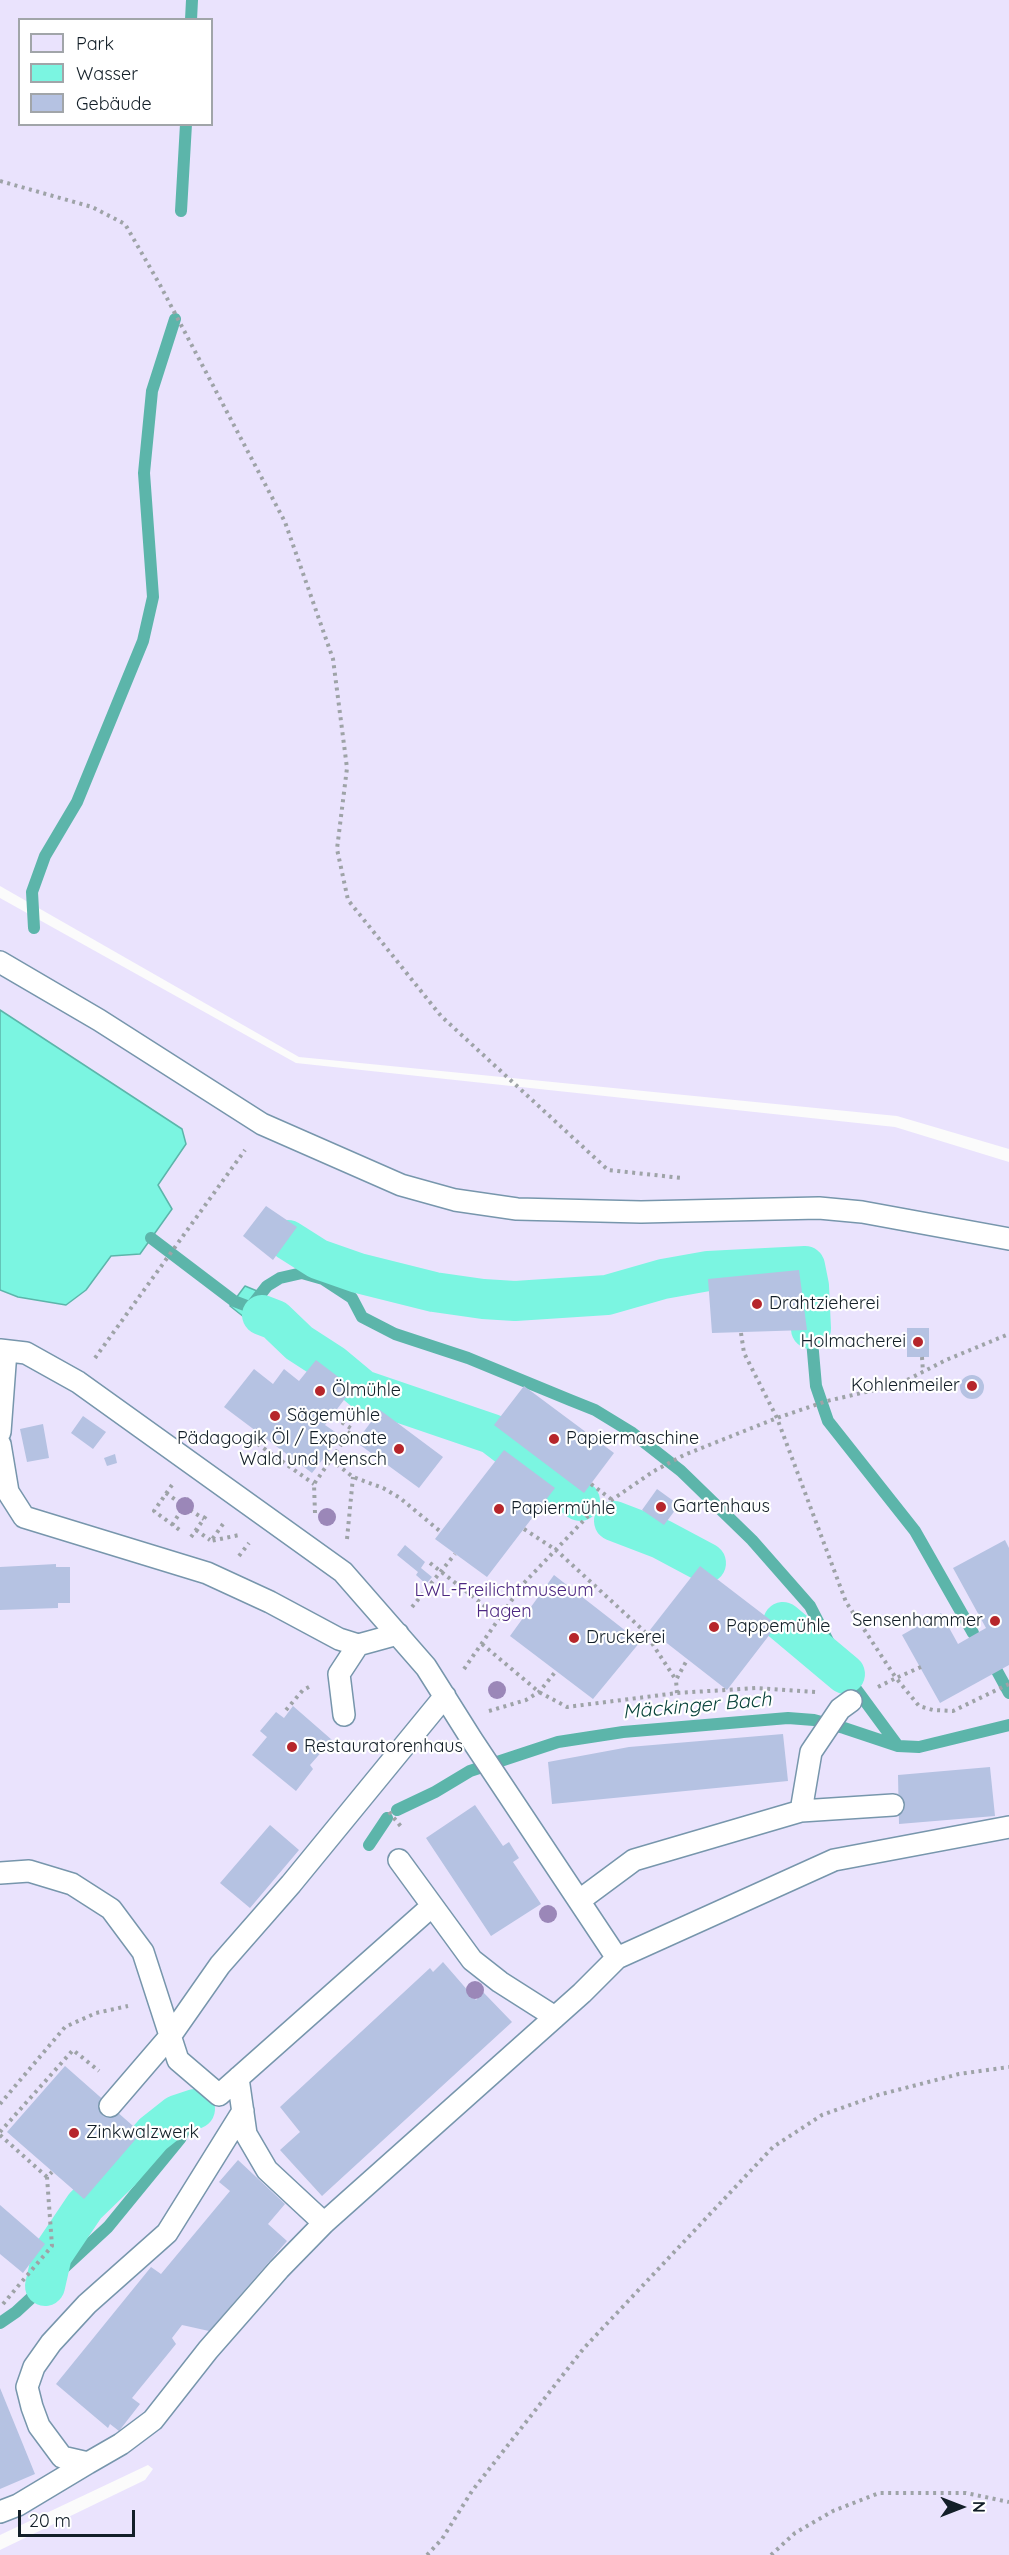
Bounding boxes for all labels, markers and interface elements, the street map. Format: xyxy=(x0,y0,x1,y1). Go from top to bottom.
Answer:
legend xyxy=(18,18,213,126)
text: Park xyxy=(76,32,114,55)
text: Wasser xyxy=(76,62,138,85)
text: Gebäude xyxy=(76,92,152,115)
place label: Drahtzieherei xyxy=(769,1293,879,1315)
marker: Drahtzieherei xyxy=(750,1297,764,1311)
place label: Holmacherei xyxy=(800,1331,906,1353)
marker: Holmacherei xyxy=(911,1335,925,1349)
place label: Kohlenmeiler xyxy=(851,1375,960,1397)
marker: Kohlenmeiler xyxy=(965,1379,979,1393)
place label: Ölmühle xyxy=(332,1380,401,1402)
marker: Ölmühle xyxy=(313,1384,327,1398)
place label: Sägemühle xyxy=(287,1405,380,1427)
marker: Sägemühle xyxy=(268,1409,282,1423)
place label: Pädagogik Öl / Exponate Wald und Mensch xyxy=(177,1428,387,1470)
place label: Papiermaschine xyxy=(566,1428,699,1450)
marker: Papiermaschine xyxy=(547,1432,561,1446)
marker: Pädagogik Öl / Exponate Wald und Mensch xyxy=(392,1442,406,1456)
place label: Gartenhaus xyxy=(673,1496,770,1518)
place label: Papiermühle xyxy=(511,1498,615,1520)
marker: Gartenhaus xyxy=(654,1500,668,1514)
marker: Papiermühle xyxy=(492,1502,506,1516)
park label: LWL-Freilichtmuseum Hagen xyxy=(414,1580,594,1622)
place label: Sensenhammer xyxy=(852,1610,983,1632)
marker: Sensenhammer xyxy=(988,1614,1002,1628)
place label: Pappemühle xyxy=(726,1616,831,1638)
marker: Pappemühle xyxy=(707,1620,721,1634)
place label: Druckerei xyxy=(586,1627,665,1649)
marker: Druckerei xyxy=(567,1631,581,1645)
water label: Mäckinger Bach xyxy=(622,1688,772,1724)
place label: Restauratorenhaus xyxy=(304,1736,463,1758)
marker: Restauratorenhaus xyxy=(285,1740,299,1754)
place label: Zinkwalzwerk xyxy=(86,2122,199,2144)
marker: Zinkwalzwerk xyxy=(67,2126,81,2140)
north arrow xyxy=(931,2477,991,2537)
scale bar xyxy=(21,2498,138,2536)
text: N xyxy=(969,2501,989,2513)
text: 20 m xyxy=(29,2509,71,2532)

